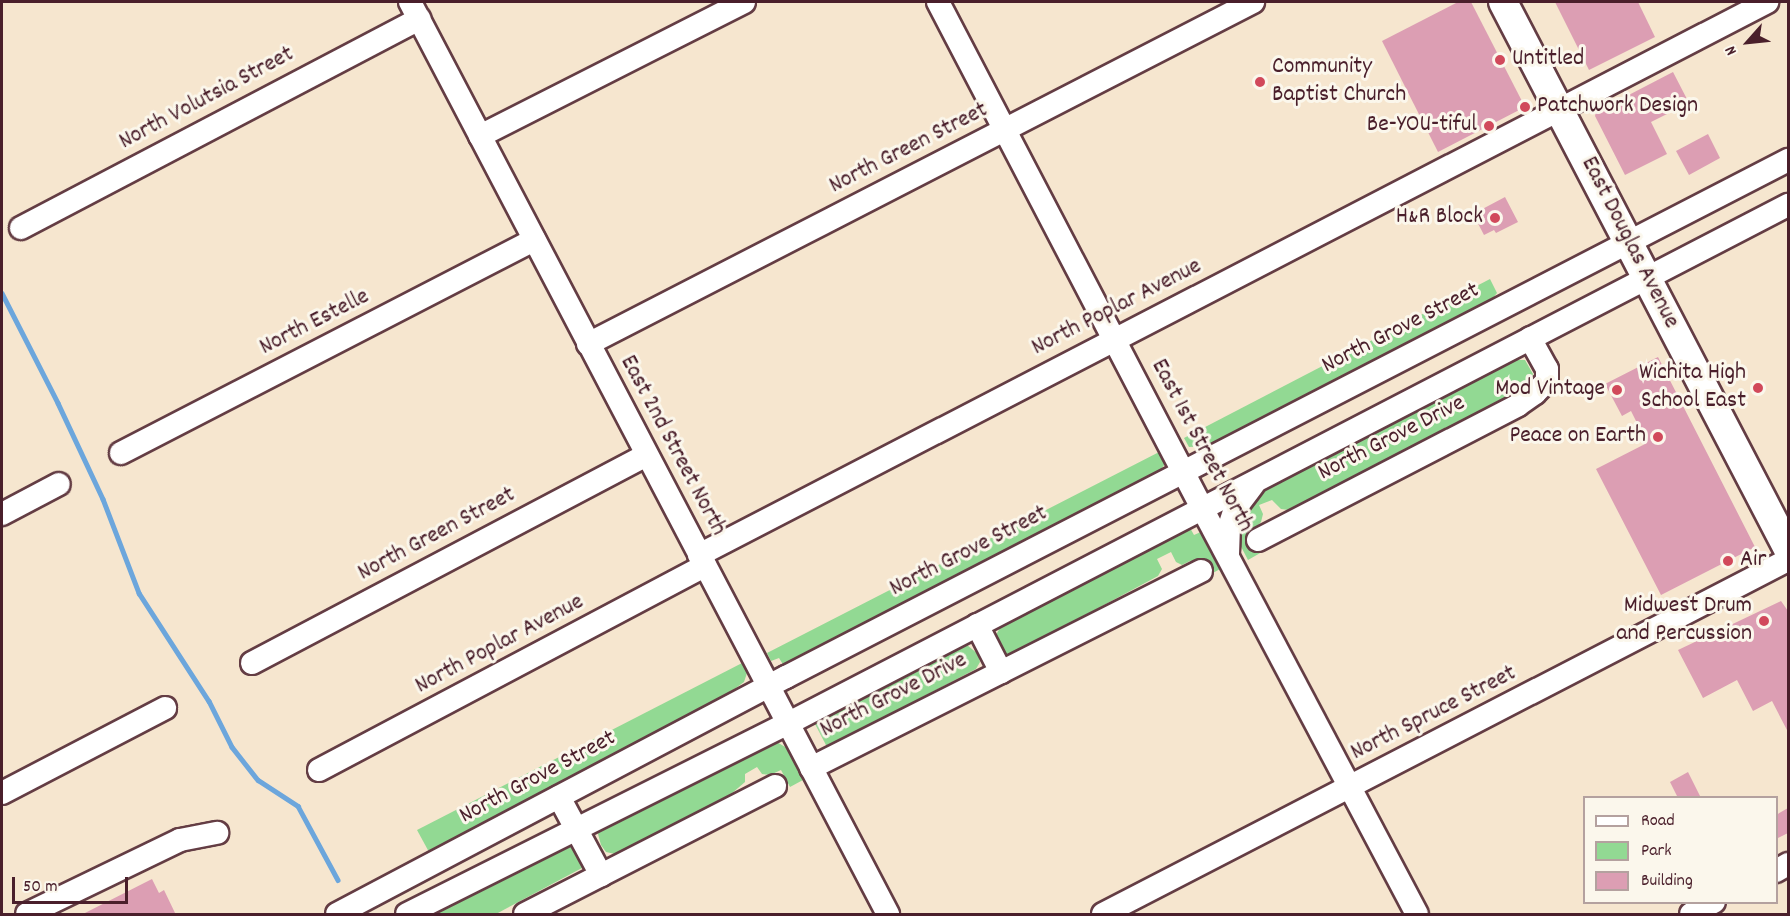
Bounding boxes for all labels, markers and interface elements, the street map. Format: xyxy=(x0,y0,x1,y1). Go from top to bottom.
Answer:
north arrow xyxy=(1718,12,1778,72)
street label: North Volutsia Street xyxy=(115,41,299,157)
text: N xyxy=(1719,42,1744,59)
place label: Untitled xyxy=(1512,46,1584,74)
marker: Untitled xyxy=(1493,53,1507,67)
place label: Community Baptist Church xyxy=(1272,54,1406,110)
marker: Community Baptist Church xyxy=(1253,75,1267,89)
place label: Patchwork Design xyxy=(1537,93,1698,121)
street label: North Green Street xyxy=(825,97,993,201)
marker: Patchwork Design xyxy=(1518,100,1532,114)
place label: Be-YOU-tiful xyxy=(1367,112,1477,140)
marker: Be-YOU-tiful xyxy=(1482,119,1496,133)
street label: East Douglas Avenue xyxy=(1573,152,1685,334)
place label: H&R Block xyxy=(1396,204,1483,232)
marker: H&R Block xyxy=(1488,211,1502,225)
street label: North Poplar Avenue xyxy=(1027,253,1207,363)
street label: North Grove Street xyxy=(1317,277,1485,381)
street label: North Estelle xyxy=(255,283,375,363)
street label: East 2nd Street North xyxy=(612,351,732,541)
street label: East 1st Street North xyxy=(1143,355,1259,537)
place label: Wichita High School East xyxy=(1639,360,1746,416)
place label: Mod Vintage xyxy=(1495,376,1605,404)
marker: Wichita High School East xyxy=(1751,381,1765,395)
marker: Mod Vintage xyxy=(1610,383,1624,397)
street label: North Grove Drive xyxy=(1314,390,1470,488)
place label: Peace on Earth xyxy=(1509,423,1646,451)
marker: Peace on Earth xyxy=(1651,430,1665,444)
street label: North Green Street xyxy=(353,481,521,589)
street label: North Grove Street xyxy=(885,500,1053,604)
place label: Air xyxy=(1740,547,1766,575)
marker: Air xyxy=(1721,554,1735,568)
street label: North Poplar Avenue xyxy=(411,589,589,701)
place label: Midwest Drum and Percussion xyxy=(1616,593,1752,649)
marker: Midwest Drum and Percussion xyxy=(1757,614,1771,628)
street label: North Grove Drive xyxy=(816,647,972,745)
street label: North Spruce Street xyxy=(1347,660,1521,768)
street label: North Grove Street xyxy=(455,725,621,831)
legend xyxy=(1583,796,1778,904)
text: Road xyxy=(1641,809,1675,834)
text: Park xyxy=(1641,839,1672,864)
scale bar xyxy=(15,865,130,903)
text: Building xyxy=(1641,869,1693,894)
text: 50 m xyxy=(23,875,58,900)

